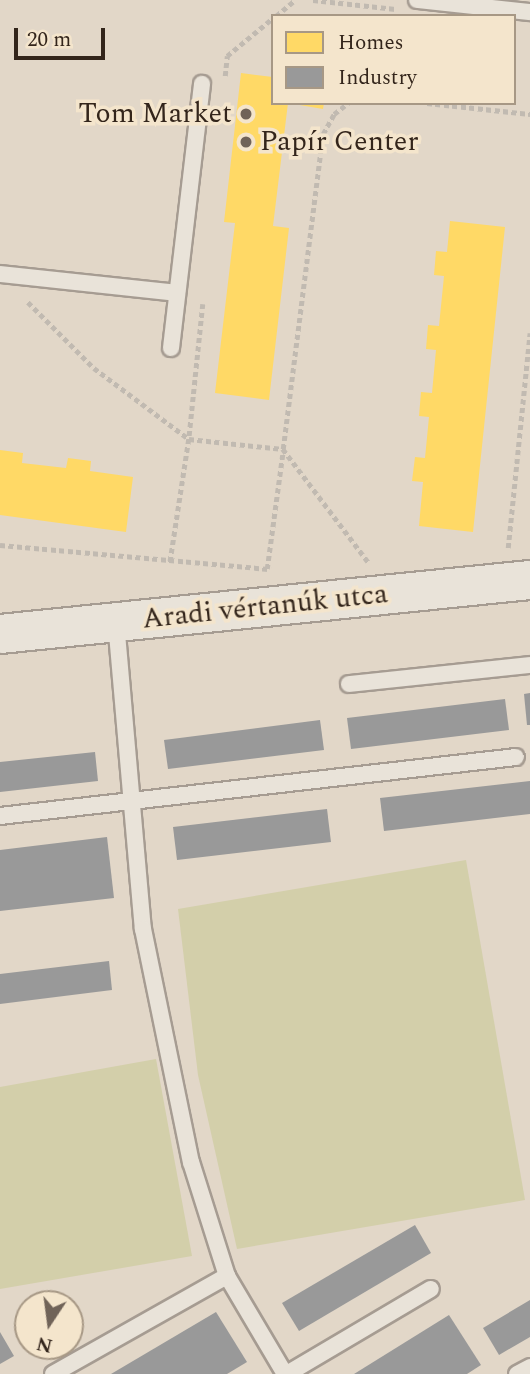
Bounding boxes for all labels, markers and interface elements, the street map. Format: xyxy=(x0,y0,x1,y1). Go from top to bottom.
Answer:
scale bar xyxy=(18,14,108,58)
legend xyxy=(271,14,516,105)
text: 20 m xyxy=(27,24,71,56)
text: Homes xyxy=(338,27,404,59)
text: Industry xyxy=(338,62,417,94)
place label: Tom Market xyxy=(78,97,232,131)
marker: Tom Market xyxy=(238,106,254,122)
place label: Papír Center xyxy=(260,125,419,159)
marker: Papír Center xyxy=(238,134,254,150)
street label: Aradi vértanúk utca xyxy=(141,577,389,637)
north arrow xyxy=(14,1290,84,1360)
text: N xyxy=(34,1328,55,1360)

